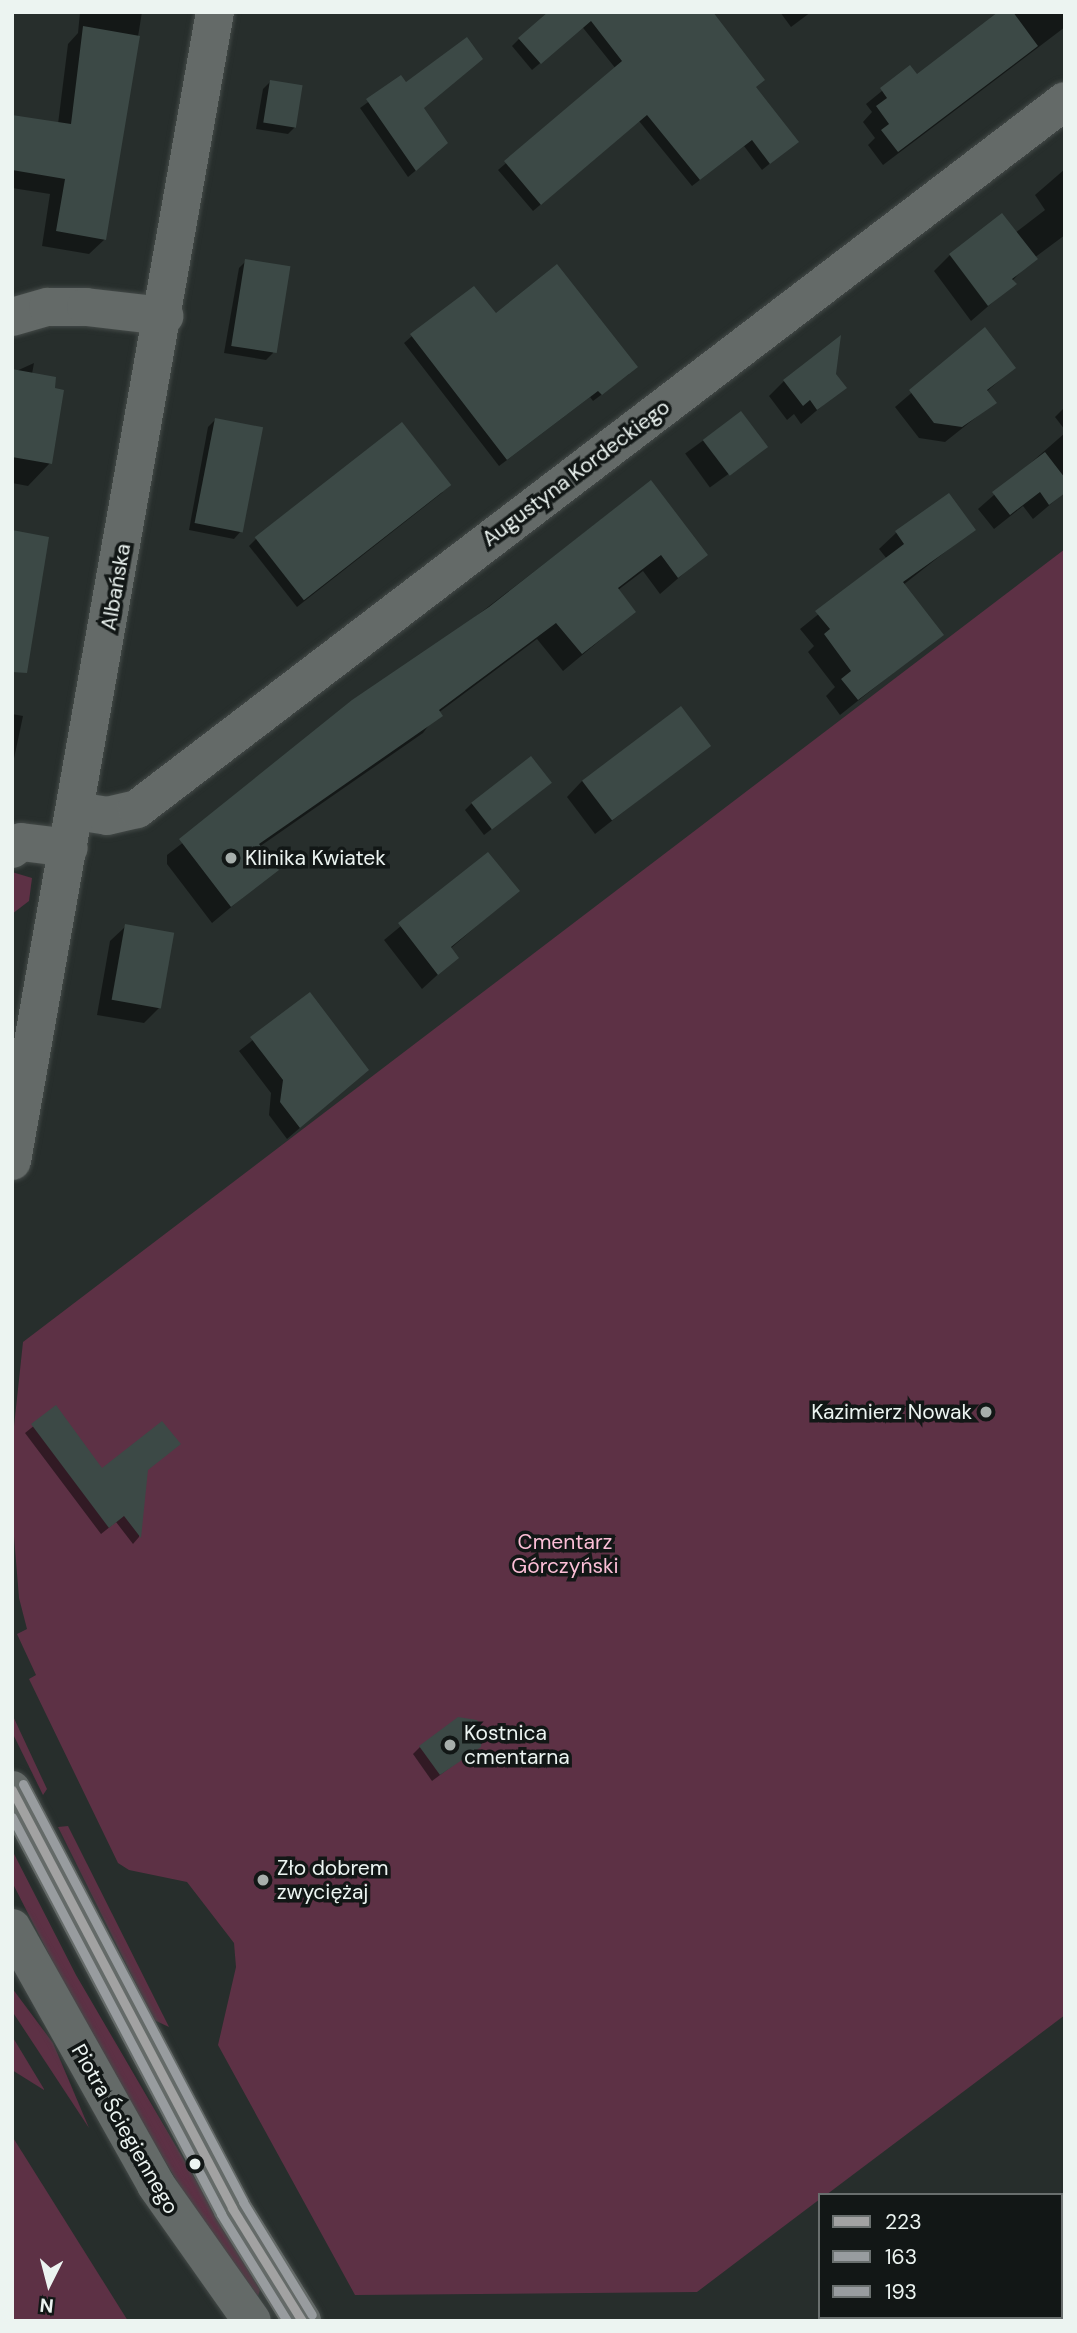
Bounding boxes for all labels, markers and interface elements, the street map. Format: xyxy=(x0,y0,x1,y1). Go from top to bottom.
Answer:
street label: Augustyna Kordeckiego xyxy=(477,394,675,552)
street label: Albańska xyxy=(96,542,136,632)
place label: Klinika Kwiatek xyxy=(245,845,386,871)
marker: Klinika Kwiatek xyxy=(223,850,239,866)
place label: Kazimierz Nowak xyxy=(811,1399,972,1425)
marker: Kazimierz Nowak xyxy=(978,1404,994,1420)
park label: Cmentarz Górczyński xyxy=(511,1529,619,1579)
place label: Kostnica cmentarna xyxy=(464,1720,570,1770)
marker: Kostnica cmentarna xyxy=(442,1737,458,1753)
place label: Zło dobrem zwyciężaj xyxy=(277,1855,388,1905)
marker: Zło dobrem zwyciężaj xyxy=(255,1872,271,1888)
street label: Piotra Ściegiennego xyxy=(66,2040,184,2218)
unlabelled marker xyxy=(188,2157,202,2171)
legend xyxy=(818,2193,1063,2319)
text: 223 xyxy=(885,2208,922,2236)
text: 163 xyxy=(885,2243,917,2271)
north arrow xyxy=(14,2249,84,2319)
text: 193 xyxy=(885,2278,917,2306)
text: N xyxy=(39,2292,55,2319)

